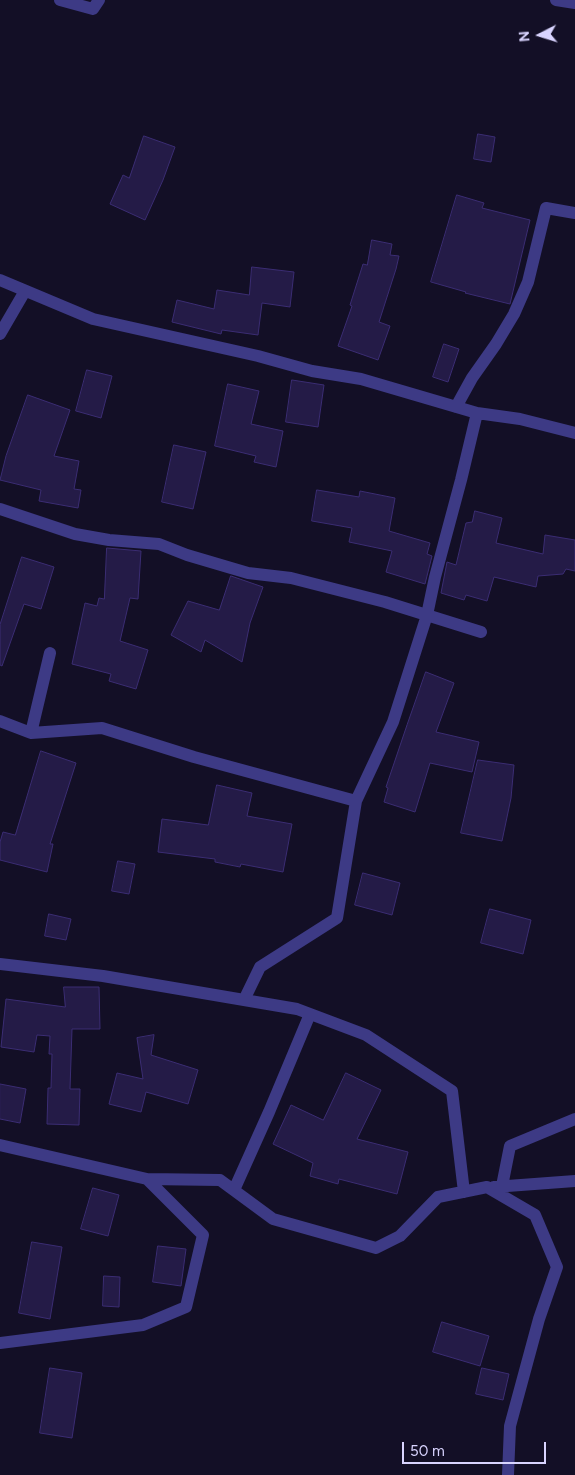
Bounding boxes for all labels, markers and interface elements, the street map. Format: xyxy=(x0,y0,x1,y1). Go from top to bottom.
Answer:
north arrow xyxy=(515,10,565,60)
text: N xyxy=(516,30,533,42)
scale bar xyxy=(405,1432,549,1464)
text: 50 m xyxy=(410,1442,445,1460)

